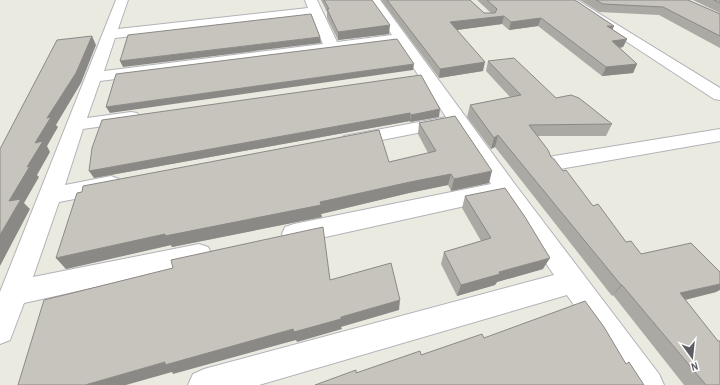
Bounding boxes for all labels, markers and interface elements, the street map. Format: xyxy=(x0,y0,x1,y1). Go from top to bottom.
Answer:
north arrow xyxy=(672,337,712,377)
text: N xyxy=(690,359,700,374)

